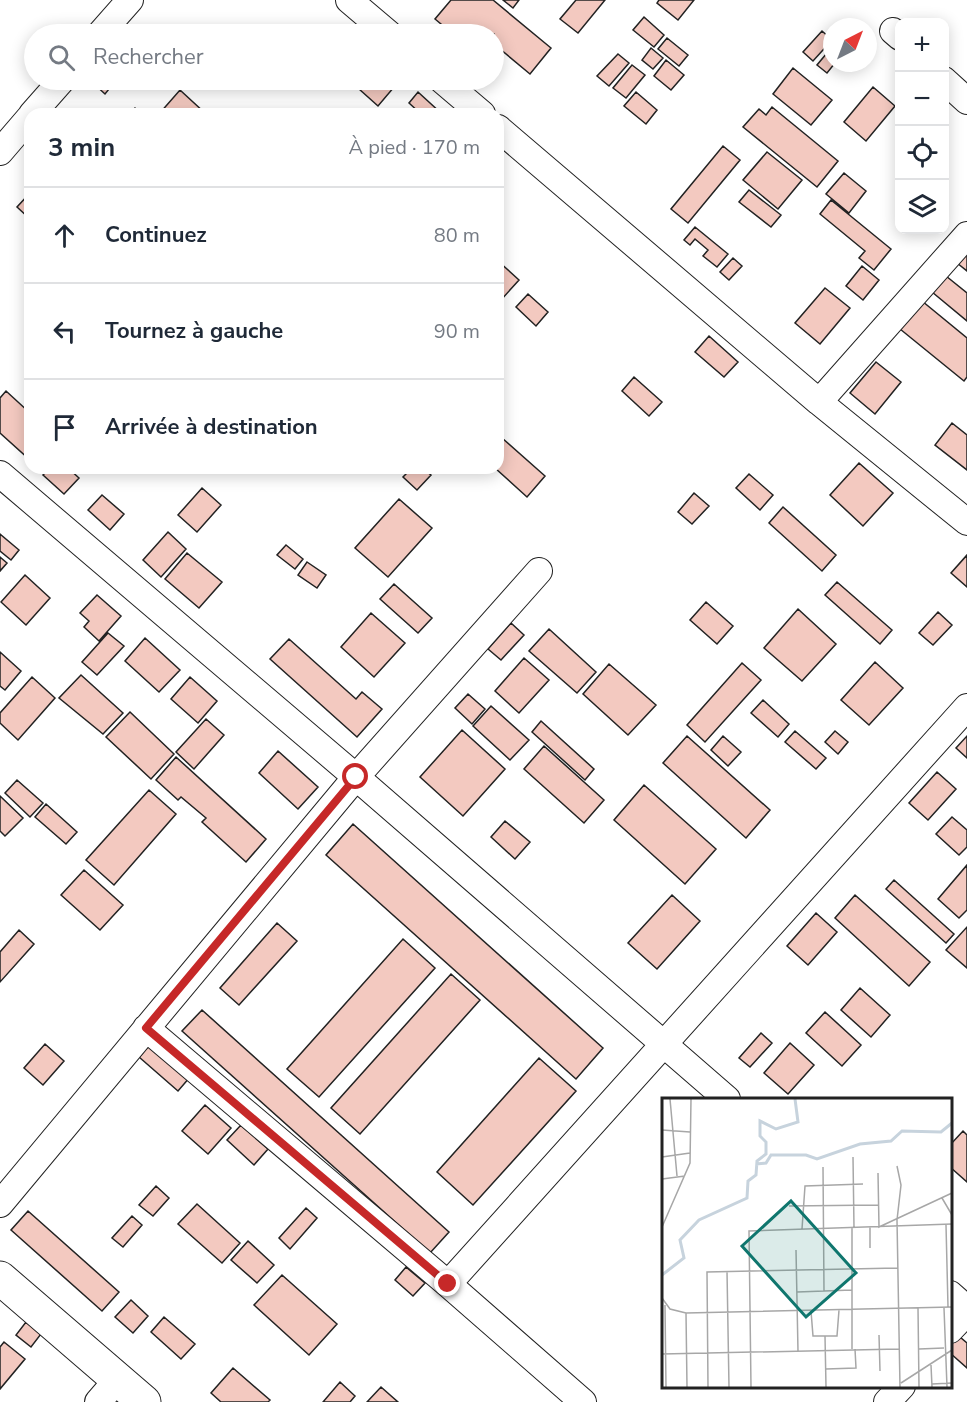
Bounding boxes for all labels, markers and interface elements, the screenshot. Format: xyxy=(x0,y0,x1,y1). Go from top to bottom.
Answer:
north arrow xyxy=(823,18,877,72)
map controls xyxy=(895,18,949,234)
button: + xyxy=(895,18,949,72)
search box xyxy=(24,24,504,90)
icon: search xyxy=(45,41,78,74)
text: Rechercher xyxy=(93,42,204,72)
button: − xyxy=(895,72,949,126)
button: locate xyxy=(895,126,949,180)
text: 3 min xyxy=(48,130,115,165)
text: À pied · 170 m xyxy=(349,134,480,161)
button: layers xyxy=(895,180,949,234)
icon: ahead xyxy=(48,219,81,252)
text: Continuez xyxy=(105,220,207,250)
text: 80 m xyxy=(434,222,480,249)
icon: left xyxy=(48,315,81,348)
text: Tournez à gauche xyxy=(105,316,283,346)
text: 90 m xyxy=(434,318,480,345)
icon: arrive xyxy=(48,411,81,444)
text: Arrivée à destination xyxy=(105,412,318,442)
route start xyxy=(342,763,368,789)
inset map xyxy=(662,1098,952,1387)
route end xyxy=(434,1270,460,1296)

